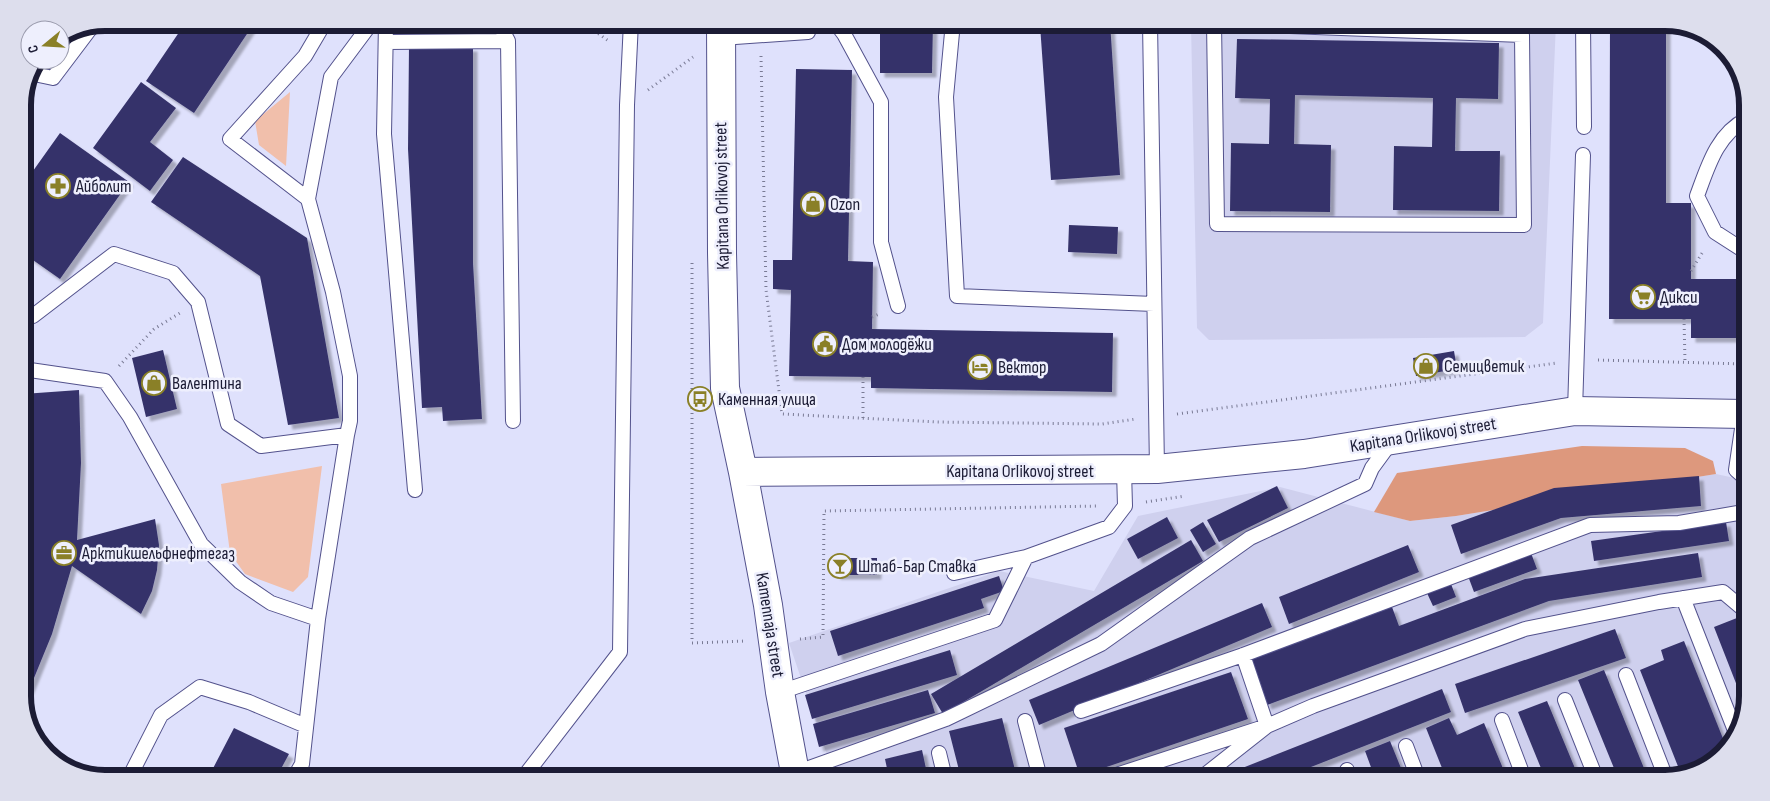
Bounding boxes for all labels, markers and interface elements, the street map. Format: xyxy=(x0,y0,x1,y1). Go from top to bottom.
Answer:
north arrow xyxy=(20,20,70,70)
text: С xyxy=(24,43,42,55)
street label: Kapitana Orlikovoj street xyxy=(710,121,734,270)
pharmacy icon: Айболит xyxy=(45,173,71,199)
place label: Айболит xyxy=(75,176,132,197)
shop icon: Ozon xyxy=(800,191,826,217)
place label: Ozon xyxy=(830,194,860,215)
supermarket icon: Дикси xyxy=(1630,284,1656,310)
place label: Дикси xyxy=(1660,287,1697,308)
public building icon: Дом молодёжи xyxy=(812,331,838,357)
place label: Дом молодёжи xyxy=(842,334,932,355)
shop icon: Семицветик xyxy=(1413,353,1439,379)
hotel icon: Вектор xyxy=(967,354,993,380)
place label: Семицветик xyxy=(1444,356,1525,377)
place label: Вектор xyxy=(998,357,1047,378)
shop icon: Валентина xyxy=(141,370,167,396)
place label: Валентина xyxy=(172,373,242,394)
bus stop icon: Каменная улица xyxy=(687,386,713,412)
place label: Каменная улица xyxy=(718,389,816,410)
street label: Kapitana Orlikovoj street xyxy=(1348,413,1498,457)
street label: Kapitana Orlikovoj street xyxy=(946,461,1094,482)
office icon: Арктикшельфнефтегаз xyxy=(51,540,77,566)
place label: Арктикшельфнефтегаз xyxy=(81,543,235,564)
bar icon: Штаб-Бар Ставка xyxy=(827,553,853,579)
place label: Штаб-Бар Ставка xyxy=(858,556,976,577)
street label: Kamennaja street xyxy=(751,571,789,679)

